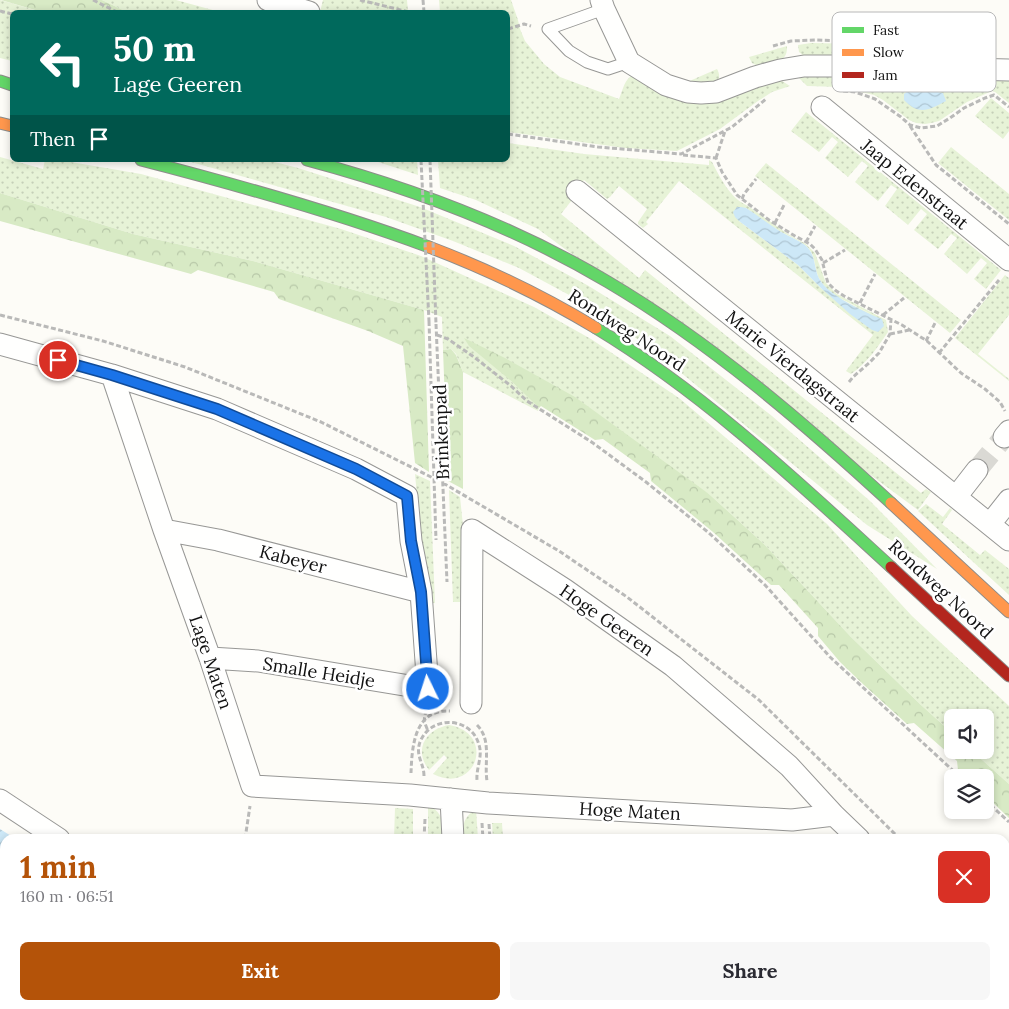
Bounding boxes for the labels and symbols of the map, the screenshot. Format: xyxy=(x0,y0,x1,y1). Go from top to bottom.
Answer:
legend xyxy=(832,12,996,92)
text: Fast xyxy=(873,21,900,39)
text: Slow xyxy=(873,43,905,61)
text: Jam xyxy=(872,66,898,84)
street label: Jaap Edenstraat xyxy=(856,133,973,234)
street label: Rondweg Noord xyxy=(564,284,690,377)
street label: Marie Vierdagstraat xyxy=(721,305,865,427)
pin xyxy=(37,339,79,381)
street label: Brinkenpad xyxy=(428,383,454,480)
street label: Rondweg Noord xyxy=(884,535,998,644)
street label: Kabeyer xyxy=(257,540,329,579)
street label: Hoge Geeren xyxy=(555,579,659,661)
street label: Lage Maten xyxy=(184,612,238,712)
street label: Smalle Heidje xyxy=(261,652,377,692)
position arrow xyxy=(401,662,453,714)
street label: Hoge Maten xyxy=(579,797,682,825)

